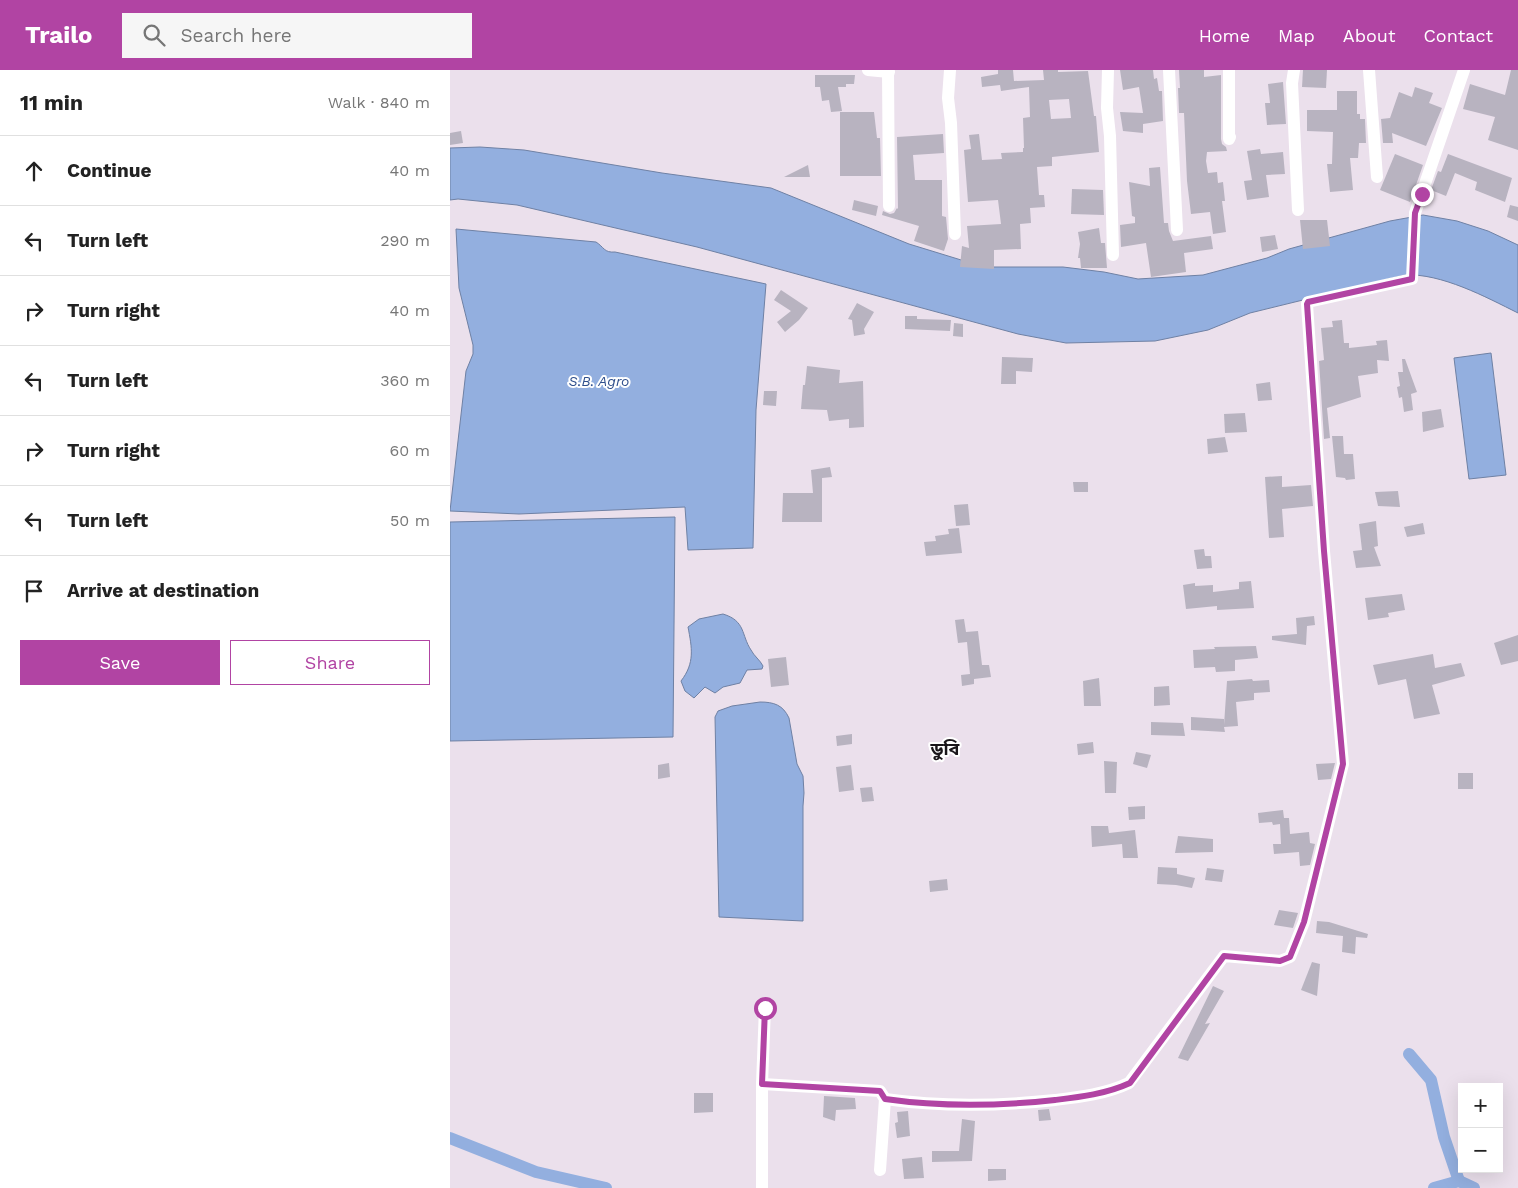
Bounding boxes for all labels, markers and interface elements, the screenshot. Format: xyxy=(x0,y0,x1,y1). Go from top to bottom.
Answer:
search box xyxy=(122,13,472,58)
text: Trailo xyxy=(25,21,92,49)
icon: search xyxy=(140,21,168,49)
text: Search here xyxy=(180,24,292,47)
text: Home xyxy=(1199,25,1250,46)
text: Map xyxy=(1278,25,1315,46)
text: About xyxy=(1343,25,1395,46)
text: Contact xyxy=(1423,25,1493,46)
text: 11 min xyxy=(20,90,83,115)
text: Walk · 840 m xyxy=(328,93,430,112)
icon: ahead xyxy=(20,157,48,185)
text: Continue xyxy=(67,159,151,182)
text: 40 m xyxy=(390,161,430,180)
route end xyxy=(1411,183,1434,206)
icon: left xyxy=(20,227,48,255)
text: Turn left xyxy=(67,229,148,252)
text: 290 m xyxy=(380,231,430,250)
icon: right xyxy=(20,297,48,325)
text: Turn right xyxy=(67,299,160,322)
text: 40 m xyxy=(390,301,430,320)
icon: left xyxy=(20,367,48,395)
text: Turn left xyxy=(67,369,148,392)
text: 360 m xyxy=(380,371,430,390)
water label: S.B. Agro xyxy=(569,373,629,389)
icon: right xyxy=(20,437,48,465)
text: Turn right xyxy=(67,439,160,462)
text: 60 m xyxy=(390,441,430,460)
icon: left xyxy=(20,507,48,535)
text: Turn left xyxy=(67,509,148,532)
text: 50 m xyxy=(390,511,430,530)
icon: arrive xyxy=(20,577,48,605)
text: Arrive at destination xyxy=(67,579,259,602)
button: Save xyxy=(20,640,220,685)
button: Share xyxy=(230,640,430,685)
district label: ডুবি xyxy=(930,738,961,761)
route start xyxy=(754,997,777,1020)
map controls xyxy=(1458,1083,1503,1173)
button: + xyxy=(1458,1083,1503,1128)
button: − xyxy=(1458,1128,1503,1173)

